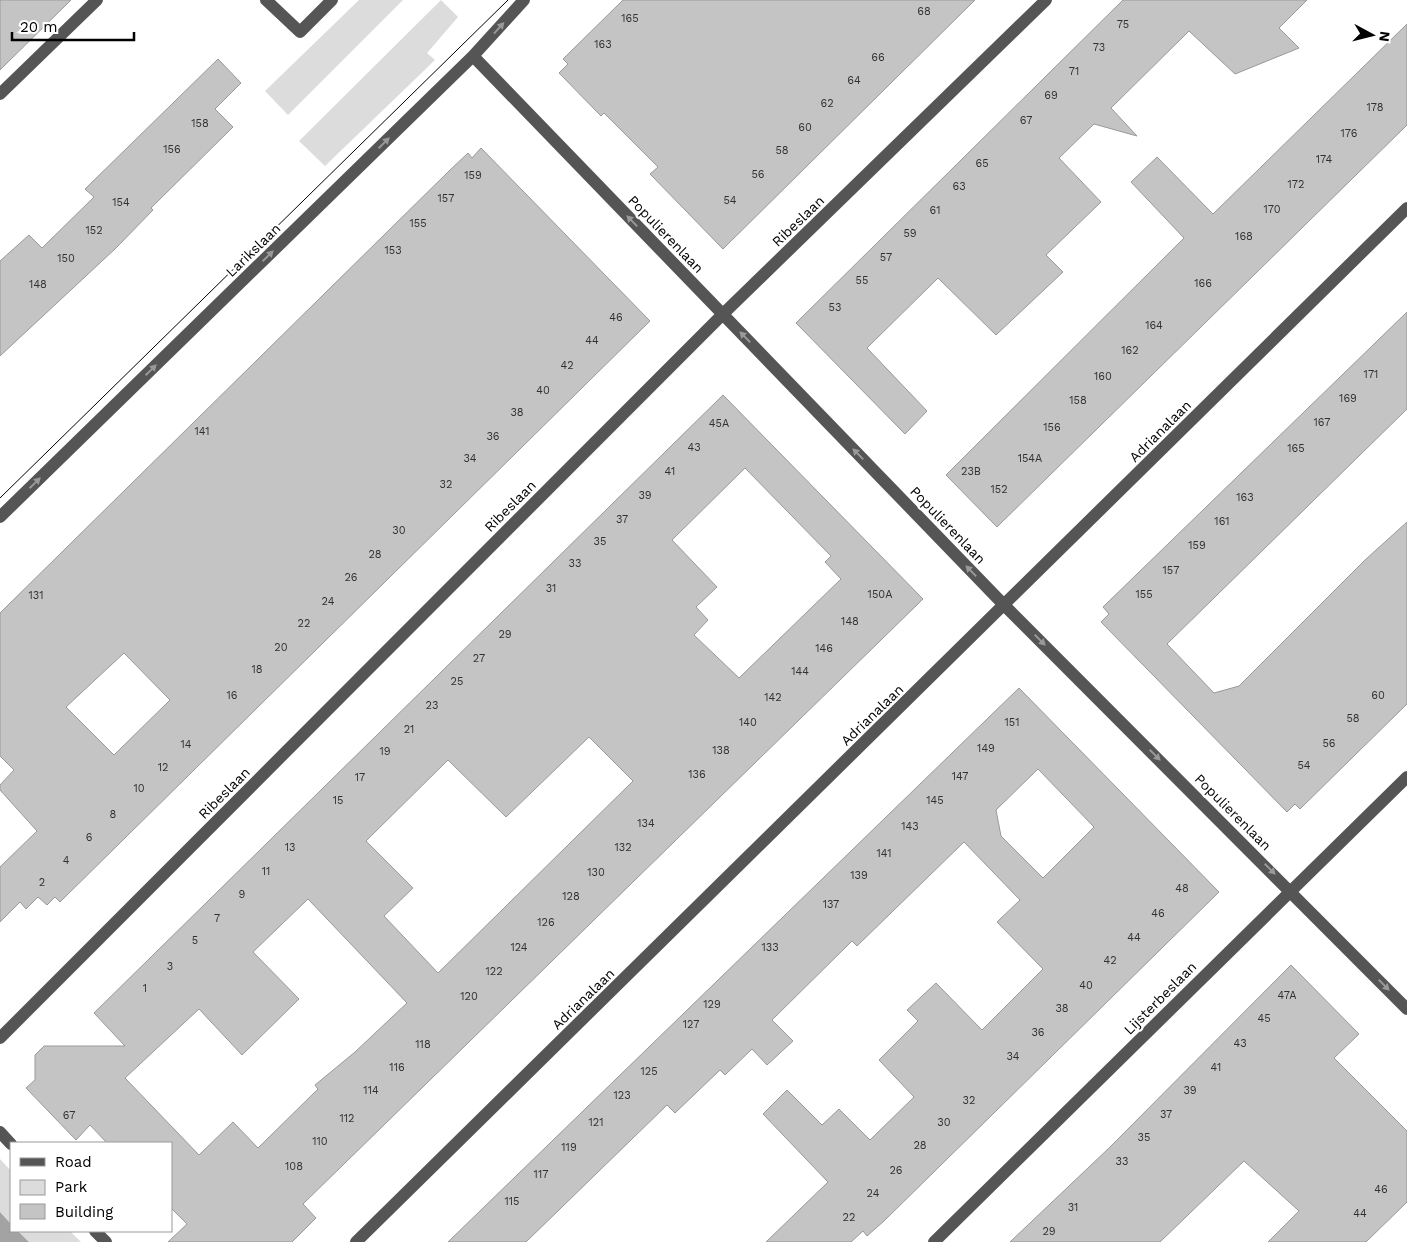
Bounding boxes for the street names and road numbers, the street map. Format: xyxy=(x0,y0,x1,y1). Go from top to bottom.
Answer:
street label: Populierenlaan xyxy=(625,192,707,276)
street label: Ribeslaan xyxy=(769,192,827,250)
street label: Larikslaan xyxy=(222,220,284,280)
street label: Adrianalaan xyxy=(1126,397,1194,465)
street label: Ribeslaan xyxy=(481,477,539,535)
street label: Populierenlaan xyxy=(907,483,989,567)
street label: Adrianalaan xyxy=(837,681,907,749)
street label: Ribeslaan xyxy=(195,764,253,822)
street label: Populierenlaan xyxy=(1192,771,1274,853)
street label: Lijsterbeslaan xyxy=(1120,958,1200,1038)
street label: Adrianalaan xyxy=(548,965,618,1033)

